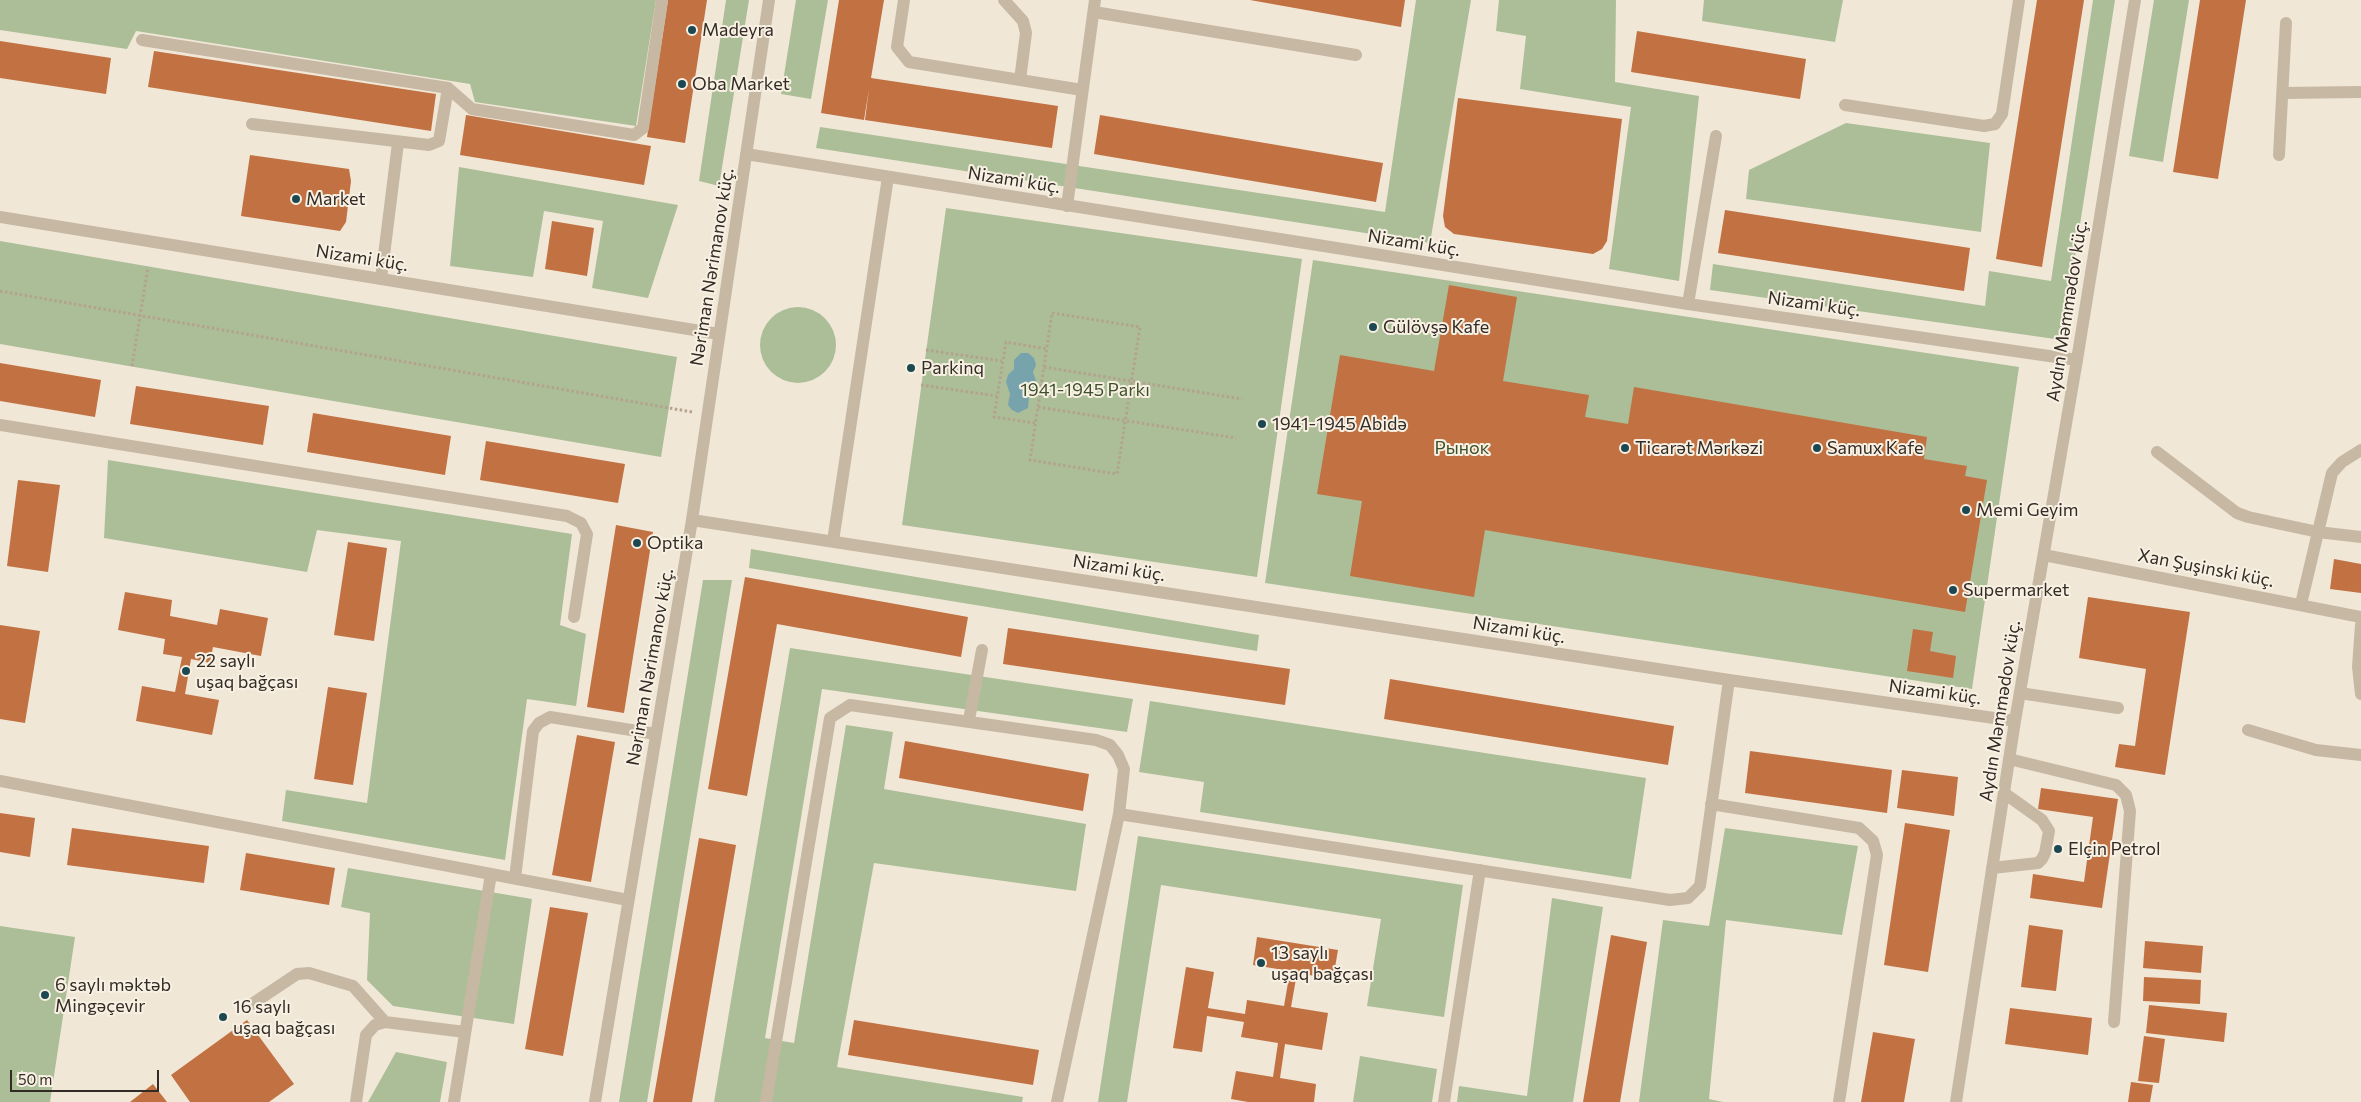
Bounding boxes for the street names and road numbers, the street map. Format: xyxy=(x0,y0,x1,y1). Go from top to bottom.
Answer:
street label: Nizami küç. xyxy=(966,162,1062,198)
street label: Nəriman Nərimanov küç. xyxy=(686,166,738,368)
street label: Aydın Məmmədov küç. xyxy=(2042,219,2092,403)
street label: Nizami küç. xyxy=(1366,225,1462,261)
street label: Nizami küç. xyxy=(314,240,410,276)
street label: Nizami küç. xyxy=(1766,287,1862,321)
street label: Xan Şuşinski küç. xyxy=(2136,544,2276,592)
street label: Nizami küç. xyxy=(1071,550,1167,586)
street label: Nəriman Nərimanov küç. xyxy=(622,567,678,767)
street label: Nizami küç. xyxy=(1471,612,1567,648)
street label: Aydın Məmmədov küç. xyxy=(1975,619,2025,803)
street label: Nizami küç. xyxy=(1887,675,1983,709)

